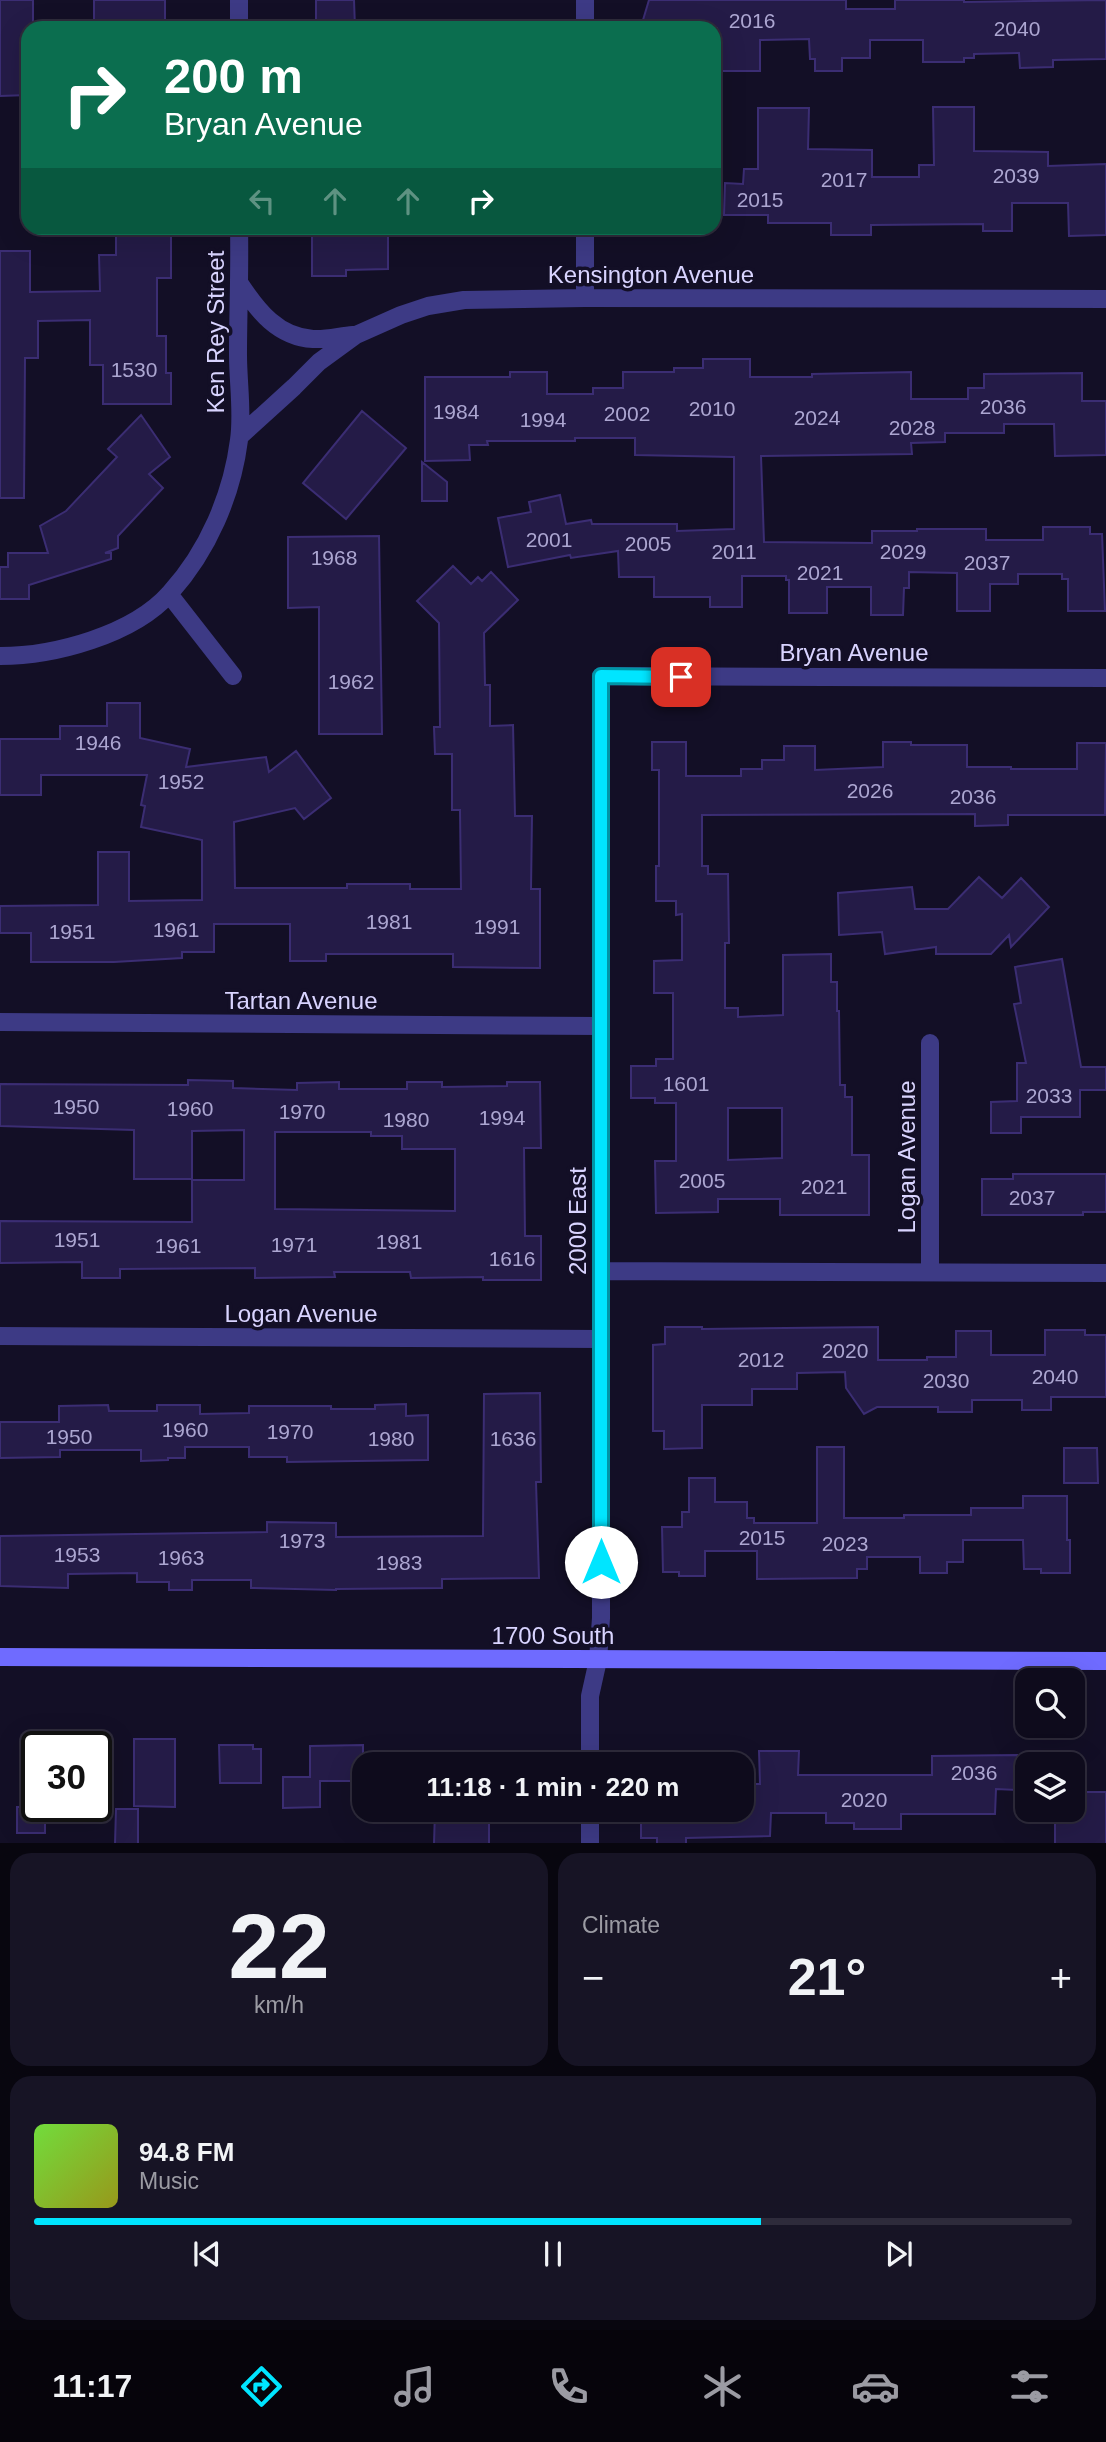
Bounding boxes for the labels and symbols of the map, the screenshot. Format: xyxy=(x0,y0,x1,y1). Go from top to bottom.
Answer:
house number: 2016 xyxy=(729,9,775,32)
house number: 2040 xyxy=(994,17,1040,40)
house number: 2039 xyxy=(993,164,1039,187)
house number: 2017 xyxy=(821,168,867,191)
house number: 2015 xyxy=(737,188,783,211)
street label: Ken Rey Street xyxy=(202,250,229,413)
street label: Kensington Avenue xyxy=(548,261,754,288)
house number: 1530 xyxy=(111,358,157,381)
house number: 2036 xyxy=(980,395,1026,418)
house number: 2010 xyxy=(689,397,735,420)
house number: 1984 xyxy=(433,400,480,423)
house number: 2002 xyxy=(604,402,650,425)
house number: 2024 xyxy=(794,406,841,429)
house number: 1994 xyxy=(520,408,567,431)
house number: 2028 xyxy=(889,416,935,439)
house number: 2001 xyxy=(526,528,572,551)
house number: 2005 xyxy=(625,532,671,555)
house number: 2011 xyxy=(711,540,757,563)
house number: 2029 xyxy=(880,540,926,563)
house number: 1968 xyxy=(311,546,357,569)
house number: 2037 xyxy=(964,551,1010,574)
house number: 2021 xyxy=(797,561,843,584)
street label: Bryan Avenue xyxy=(779,639,929,666)
pin xyxy=(651,647,711,707)
house number: 1962 xyxy=(328,670,374,693)
house number: 1946 xyxy=(75,731,121,754)
house number: 1952 xyxy=(158,770,204,793)
house number: 2026 xyxy=(847,779,893,802)
house number: 2036 xyxy=(950,785,996,808)
house number: 1981 xyxy=(366,910,412,933)
house number: 1991 xyxy=(474,915,520,938)
house number: 1961 xyxy=(153,918,199,941)
house number: 1951 xyxy=(49,920,95,943)
street label: Tartan Avenue xyxy=(224,987,378,1014)
house number: 1601 xyxy=(663,1072,709,1095)
street label: Logan Avenue xyxy=(893,1080,920,1234)
house number: 2033 xyxy=(1026,1084,1072,1107)
house number: 1950 xyxy=(53,1095,99,1118)
house number: 1960 xyxy=(167,1097,213,1120)
house number: 1970 xyxy=(279,1100,325,1123)
house number: 1994 xyxy=(479,1106,526,1129)
house number: 1980 xyxy=(383,1108,429,1131)
street label: 2000 East xyxy=(564,1167,591,1275)
house number: 2005 xyxy=(679,1169,725,1192)
house number: 2021 xyxy=(801,1175,847,1198)
house number: 2037 xyxy=(1009,1186,1055,1209)
house number: 1951 xyxy=(54,1228,100,1251)
house number: 1981 xyxy=(376,1230,422,1253)
house number: 1971 xyxy=(271,1233,317,1256)
house number: 1961 xyxy=(155,1234,201,1257)
house number: 1616 xyxy=(489,1247,535,1270)
street label: Logan Avenue xyxy=(224,1300,378,1327)
house number: 2020 xyxy=(822,1339,868,1362)
house number: 2012 xyxy=(738,1348,784,1371)
house number: 2040 xyxy=(1032,1365,1078,1388)
house number: 2030 xyxy=(923,1369,969,1392)
house number: 1960 xyxy=(162,1418,208,1441)
house number: 1970 xyxy=(267,1420,313,1443)
house number: 1950 xyxy=(46,1425,92,1448)
house number: 1980 xyxy=(368,1427,414,1450)
house number: 1636 xyxy=(490,1427,536,1450)
position arrow xyxy=(564,1525,638,1599)
house number: 2015 xyxy=(739,1526,785,1549)
house number: 1973 xyxy=(279,1529,325,1552)
house number: 2023 xyxy=(822,1532,868,1555)
house number: 1953 xyxy=(54,1543,100,1566)
house number: 1963 xyxy=(158,1546,204,1569)
house number: 1983 xyxy=(376,1551,422,1574)
street label: 1700 South xyxy=(492,1622,614,1649)
speed limit sign: 30 xyxy=(21,1731,112,1822)
house number: 2036 xyxy=(951,1761,997,1784)
house number: 2020 xyxy=(841,1788,887,1811)

